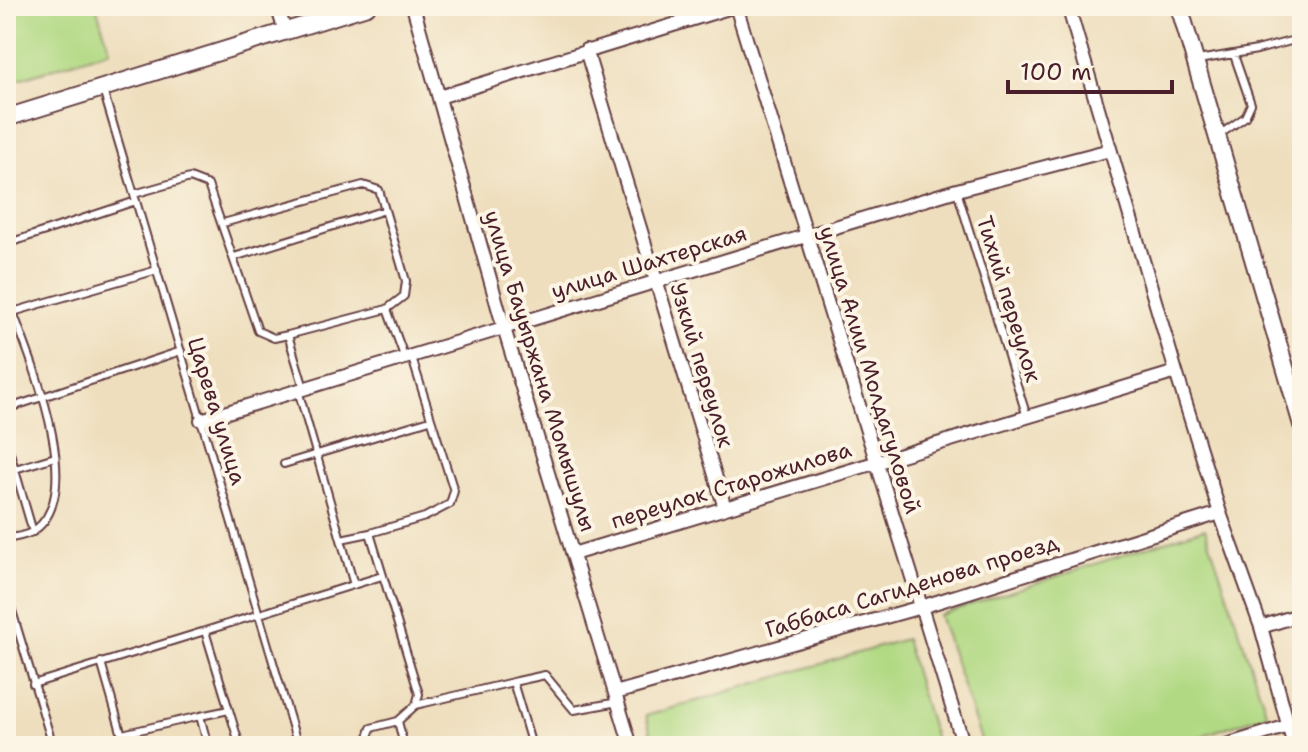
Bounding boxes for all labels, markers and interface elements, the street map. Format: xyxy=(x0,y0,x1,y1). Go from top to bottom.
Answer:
scale bar xyxy=(1008,44,1172,94)
text: 100 m xyxy=(1020,56,1092,88)
street label: улица Бауыржана Момышулы xyxy=(477,207,603,535)
street label: Тихий переулок xyxy=(970,212,1048,386)
street label: улица Шахтерская xyxy=(548,218,750,306)
street label: улица Алии Молдагуловой xyxy=(812,223,928,517)
street label: Узкий переулок xyxy=(663,279,741,451)
street label: Царева улица xyxy=(181,334,253,489)
street label: переулок Старожилова xyxy=(607,434,855,535)
street label: Габбаса Сагиденова проезд xyxy=(762,528,1062,644)

